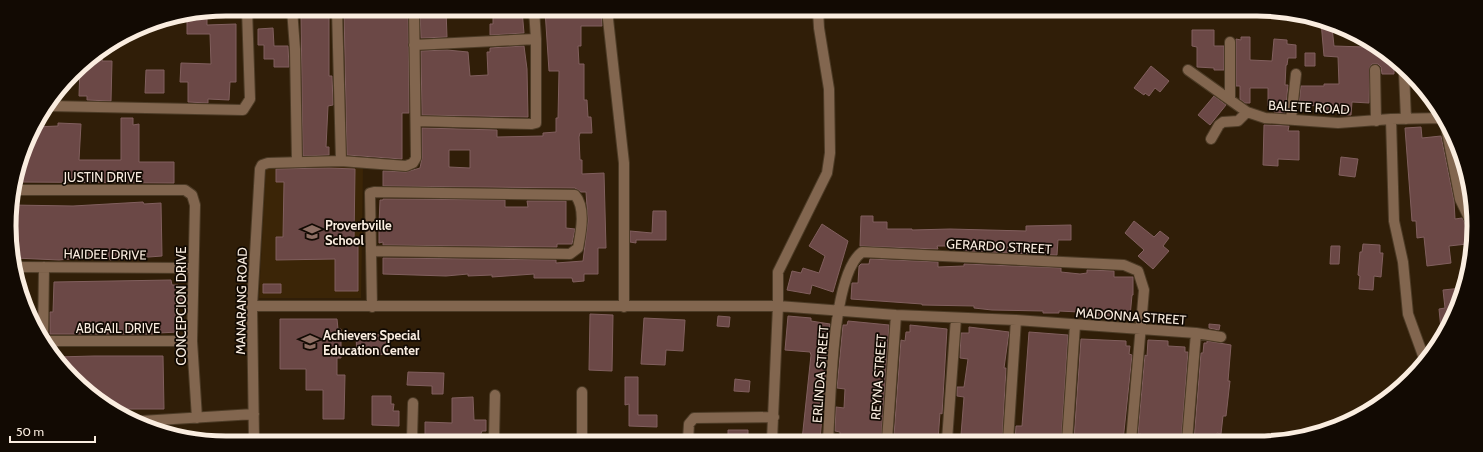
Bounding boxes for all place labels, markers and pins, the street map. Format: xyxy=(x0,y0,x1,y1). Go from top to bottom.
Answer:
place label: Proverbville School xyxy=(325,217,392,248)
school or university icon: Proverbville School xyxy=(302,222,322,242)
place label: Achievers Special Education Center xyxy=(323,327,421,358)
school or university icon: Achievers Special Education Center xyxy=(300,332,320,352)

